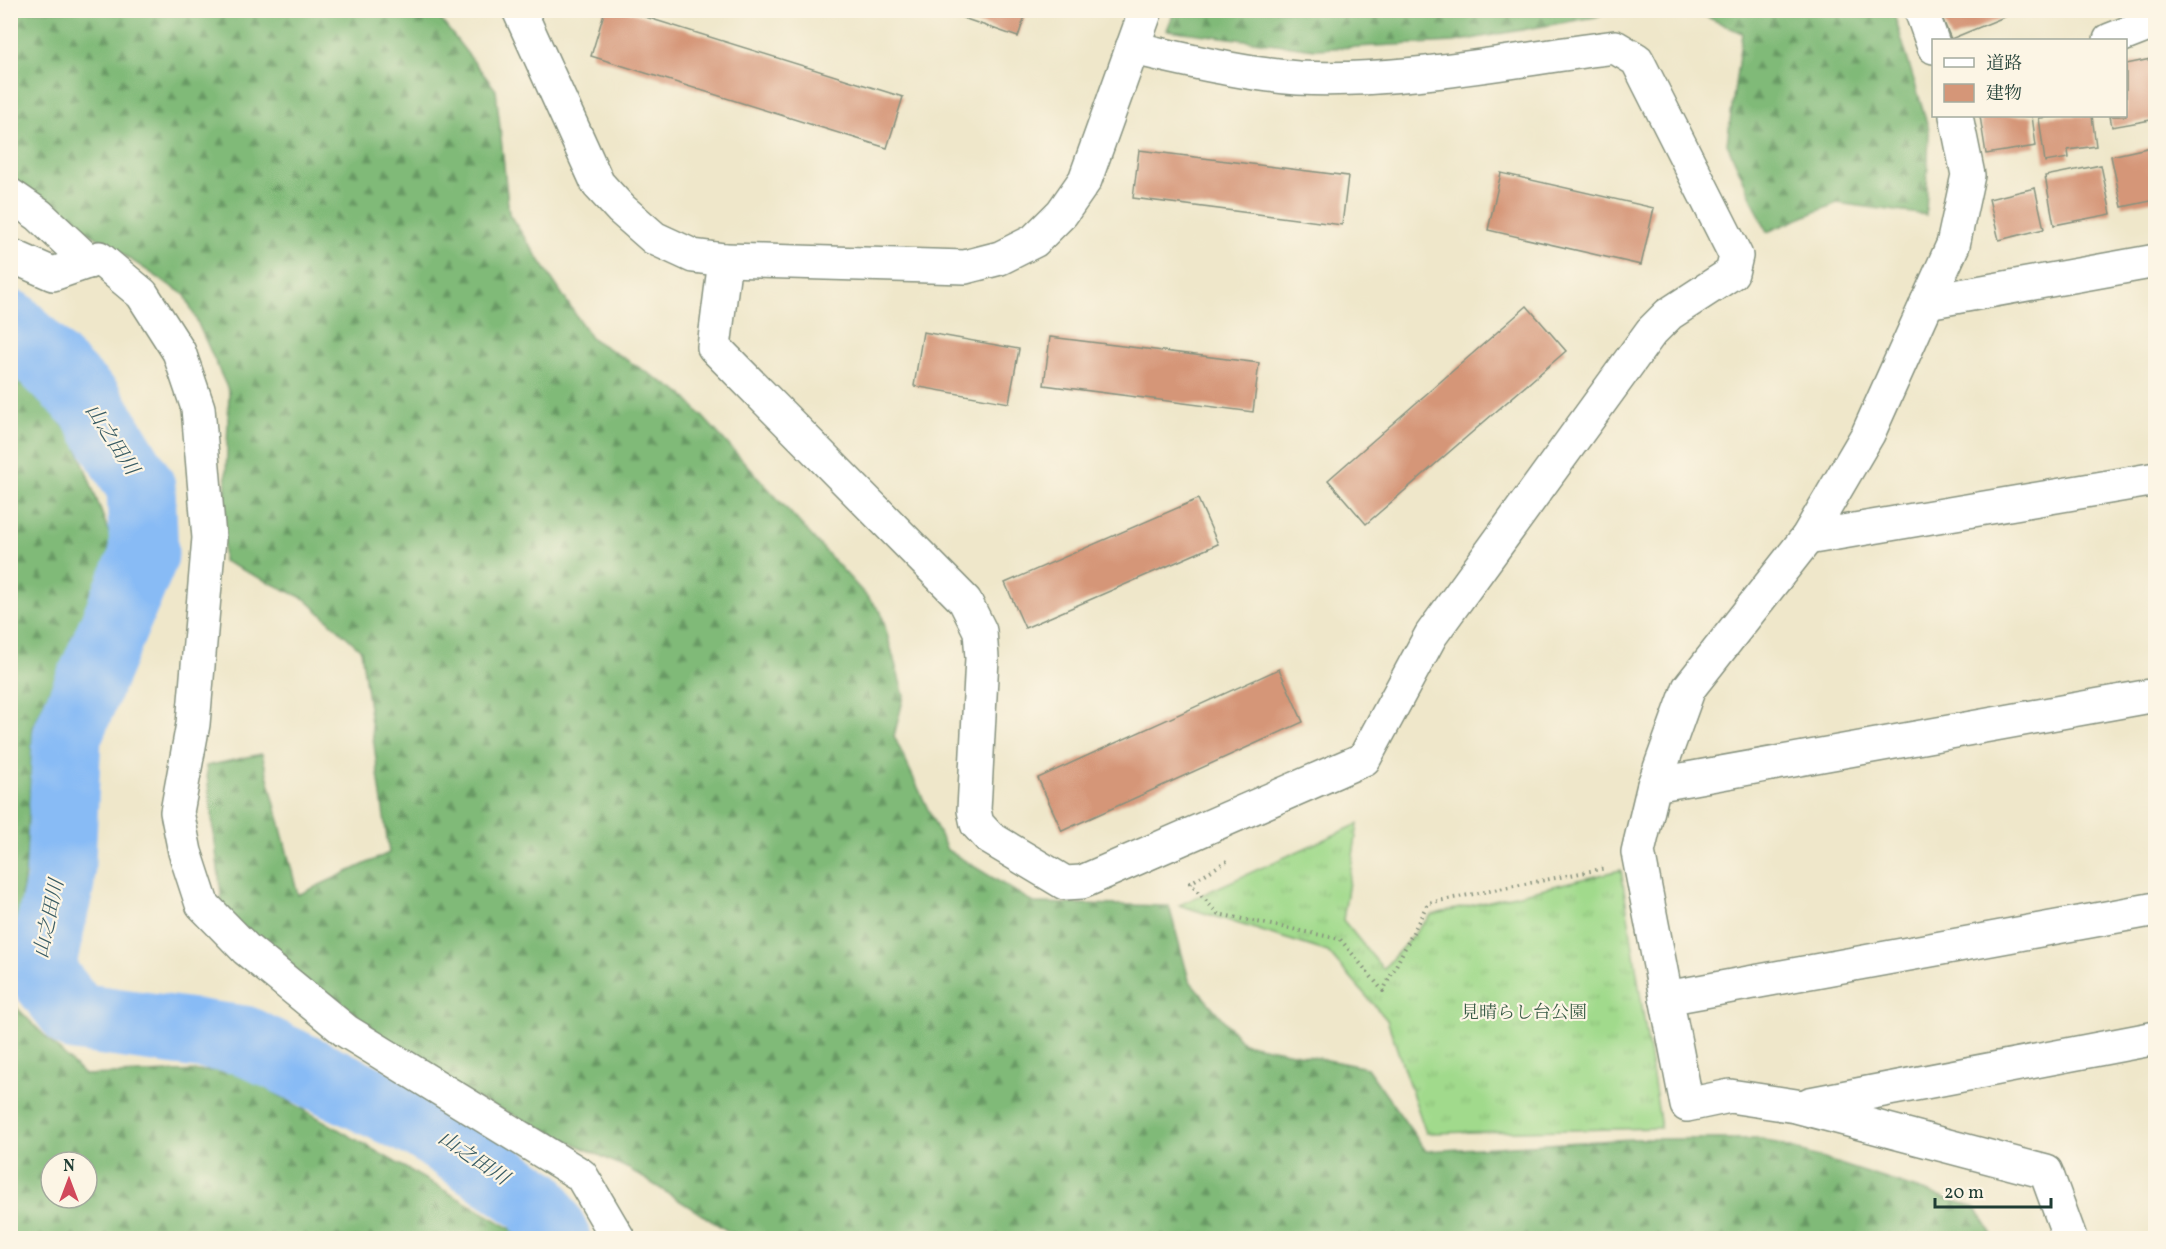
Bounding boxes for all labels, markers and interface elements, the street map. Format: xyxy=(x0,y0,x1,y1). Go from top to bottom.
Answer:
legend xyxy=(1932,39,2127,117)
text: 道路 xyxy=(1986,52,2022,77)
text: 建物 xyxy=(1986,82,2022,107)
water label: 山之田川 xyxy=(77,399,146,483)
water label: 山之田川 xyxy=(28,875,72,961)
park label: 見晴らし台公園 xyxy=(1461,1001,1587,1026)
water label: 山之田川 xyxy=(432,1125,516,1194)
north arrow xyxy=(39,1150,99,1210)
text: N xyxy=(63,1156,75,1178)
scale bar xyxy=(1935,1171,2050,1209)
text: 20 m xyxy=(1944,1181,1984,1206)

